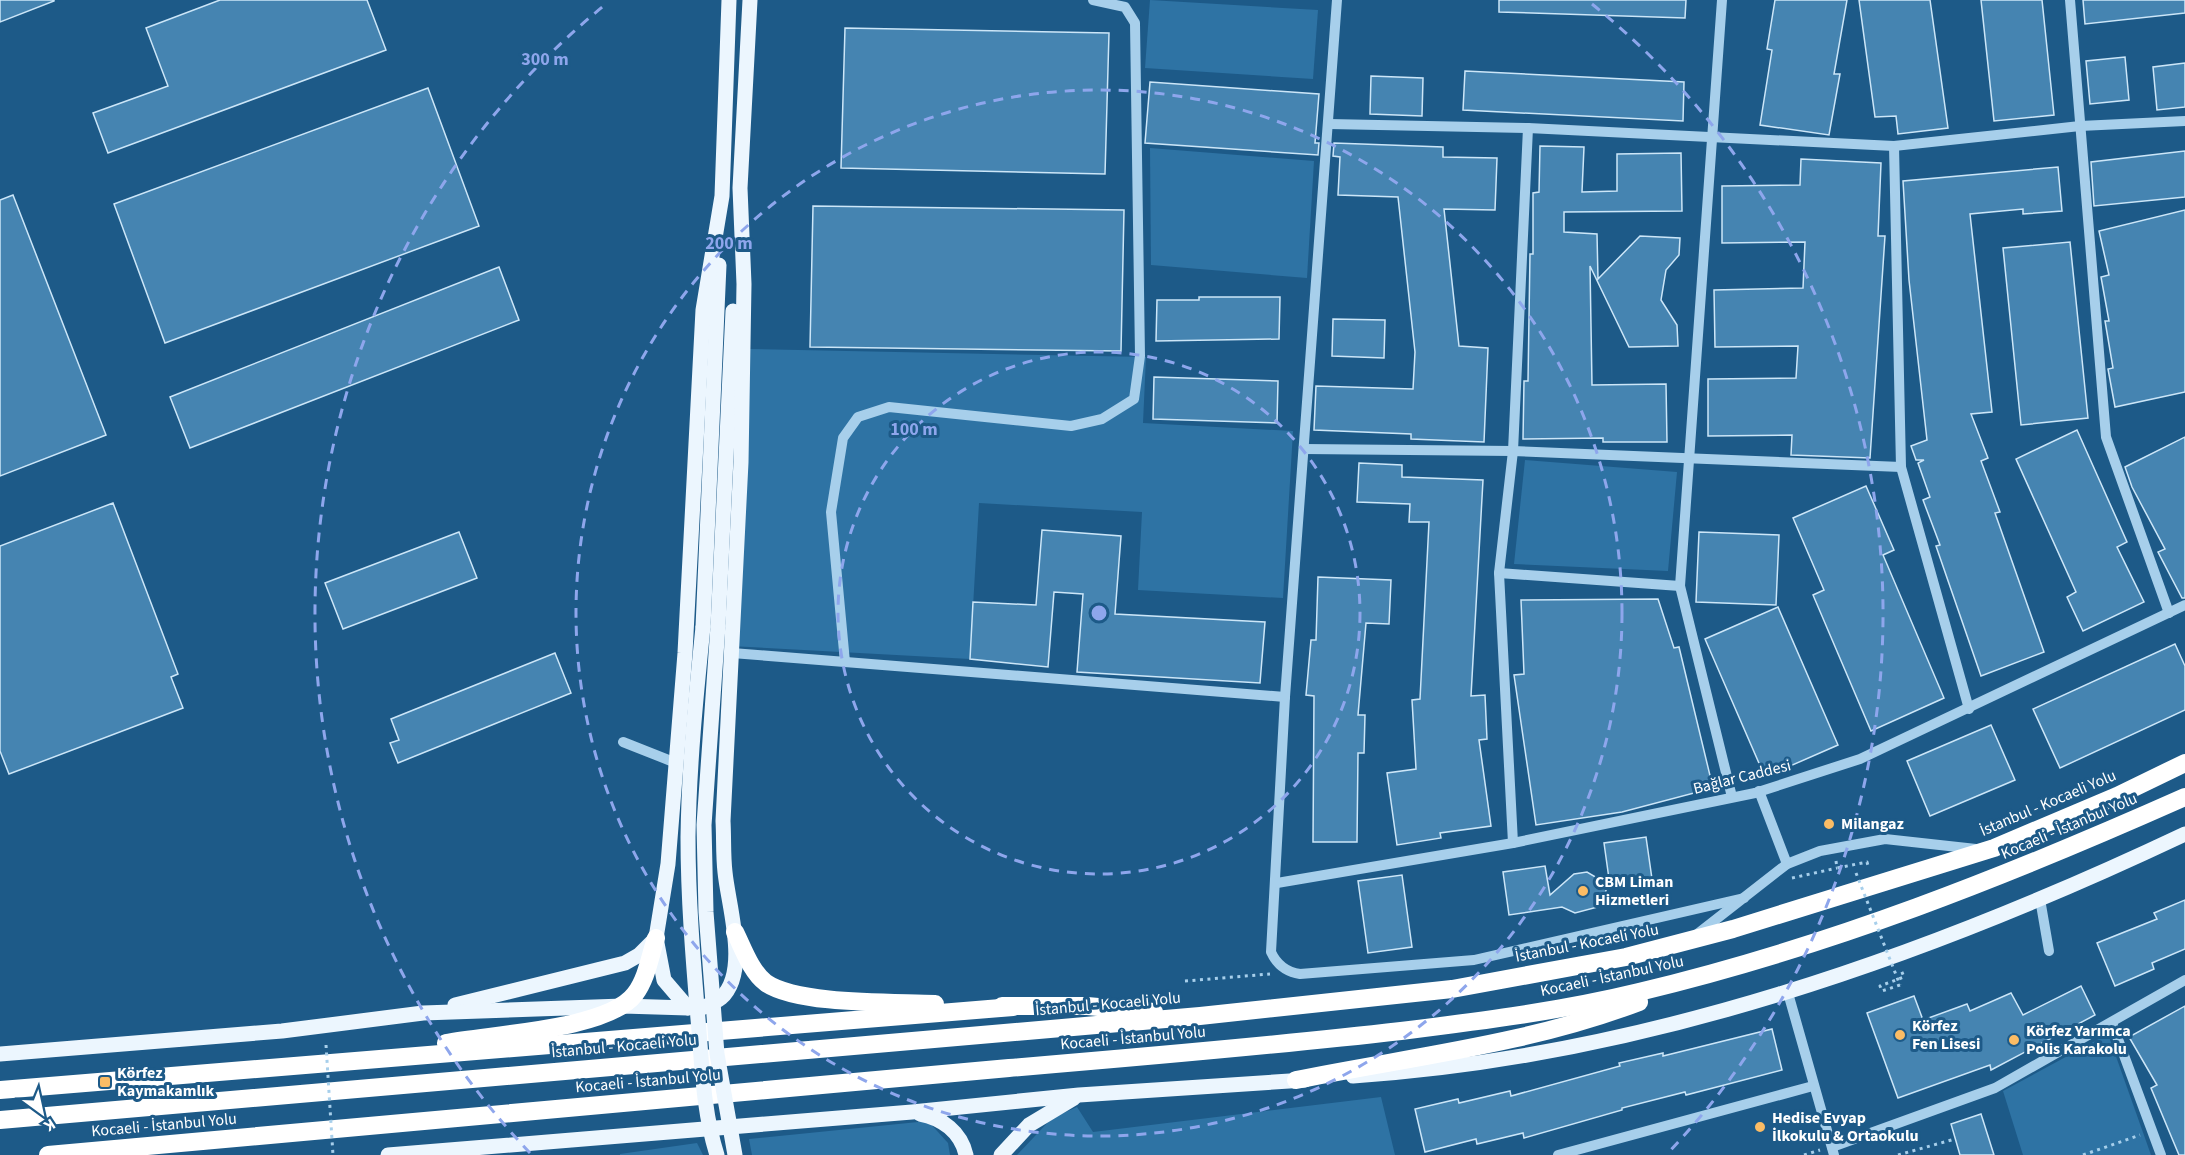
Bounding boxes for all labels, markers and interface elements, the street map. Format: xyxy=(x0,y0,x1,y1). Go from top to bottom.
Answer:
text: 300 m xyxy=(521,47,569,72)
text: 200 m xyxy=(705,231,753,256)
text: 100 m xyxy=(890,417,938,442)
centre of rings xyxy=(1089,603,1109,623)
street label: Bağlar Caddesi xyxy=(1691,754,1793,800)
street label: İstanbul - Kocaeli Yolu xyxy=(1976,764,2120,842)
street label: Kocaeli - İstanbul Yolu xyxy=(1997,787,2141,865)
place label: Milangaz xyxy=(1841,813,1904,835)
marker: Milangaz xyxy=(1822,817,1836,831)
place label: CBM Liman Hizmetleri xyxy=(1595,871,1673,911)
marker: CBM Liman Hizmetleri xyxy=(1576,884,1590,898)
street label: İstanbul - Kocaeli Yolu xyxy=(1513,918,1661,968)
street label: Kocaeli - İstanbul Yolu xyxy=(1538,950,1686,1002)
street label: İstanbul - Kocaeli Yolu xyxy=(1034,987,1182,1021)
place label: Körfez Fen Lisesi xyxy=(1912,1015,1980,1055)
place label: Körfez Yarımca Polis Karakolu xyxy=(2026,1020,2131,1060)
street label: Kocaeli - İstanbul Yolu xyxy=(1059,1021,1207,1055)
marker: Körfez Fen Lisesi xyxy=(1893,1028,1907,1042)
street label: İstanbul - Kocaeli Yolu xyxy=(550,1029,698,1063)
marker: Körfez Yarımca Polis Karakolu xyxy=(2007,1033,2021,1047)
place label: Körfez Kaymakamlık xyxy=(117,1062,214,1102)
street label: Kocaeli - İstanbul Yolu xyxy=(574,1064,722,1098)
marker: Körfez Kaymakamlık xyxy=(98,1075,112,1089)
north arrow xyxy=(12,1083,72,1143)
place label: Hedise Evyap İlkokulu & Ortaokulu xyxy=(1772,1107,1919,1147)
street label: Kocaeli - İstanbul Yolu xyxy=(90,1108,238,1142)
text: K xyxy=(39,1113,60,1137)
marker: Hedise Evyap İlkokulu & Ortaokulu xyxy=(1753,1120,1767,1134)

